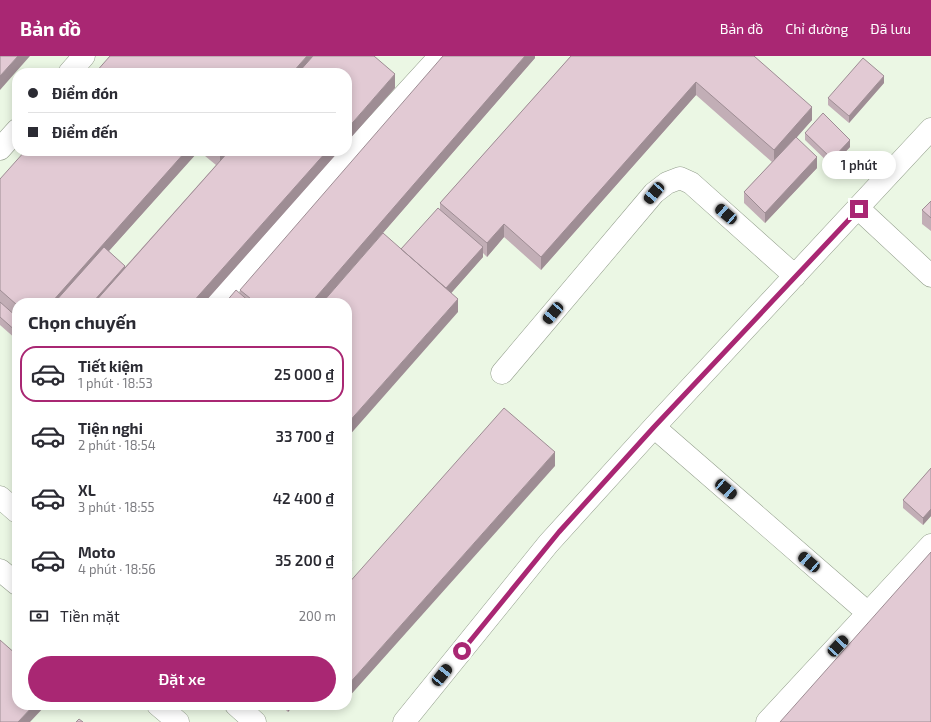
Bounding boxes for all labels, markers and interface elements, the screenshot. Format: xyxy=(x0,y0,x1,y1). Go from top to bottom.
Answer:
text: Bản đồ xyxy=(20,17,81,40)
text: Bản đồ xyxy=(720,20,763,37)
text: Chỉ đường xyxy=(785,20,848,37)
text: Đã lưu xyxy=(870,20,911,37)
text: Điểm đón xyxy=(52,84,118,102)
text: Điểm đến xyxy=(52,123,118,141)
callout: 1 phút xyxy=(822,151,896,179)
text: 1 phút xyxy=(841,157,877,173)
car xyxy=(642,180,666,206)
route end xyxy=(850,200,868,218)
car xyxy=(713,202,739,226)
car xyxy=(541,300,565,326)
text: Chọn chuyến xyxy=(28,311,136,333)
icon: car xyxy=(30,356,66,392)
text: Tiết kiệm xyxy=(78,357,143,375)
text: 25 000 ₫ xyxy=(274,365,334,383)
text: 1 phút · 18:53 xyxy=(78,375,153,391)
icon: car xyxy=(30,418,66,454)
text: Tiện nghi xyxy=(78,419,143,437)
text: 33 700 ₫ xyxy=(275,427,334,445)
text: 2 phút · 18:54 xyxy=(78,437,156,453)
car xyxy=(713,477,739,501)
icon: car xyxy=(30,480,66,516)
text: XL xyxy=(78,481,96,499)
text: 42 400 ₫ xyxy=(273,489,334,507)
text: 3 phút · 18:55 xyxy=(78,499,155,515)
icon: car xyxy=(30,542,66,578)
text: Moto xyxy=(78,543,116,561)
car xyxy=(796,550,822,574)
text: 35 200 ₫ xyxy=(275,551,334,569)
text: 4 phút · 18:56 xyxy=(78,561,156,577)
icon: cash xyxy=(28,605,50,627)
text: Tiền mặt xyxy=(60,607,120,625)
text: 200 m xyxy=(299,608,336,624)
car xyxy=(825,633,851,659)
route start xyxy=(453,642,471,660)
button: Đặt xe xyxy=(28,656,336,702)
car xyxy=(430,662,454,688)

